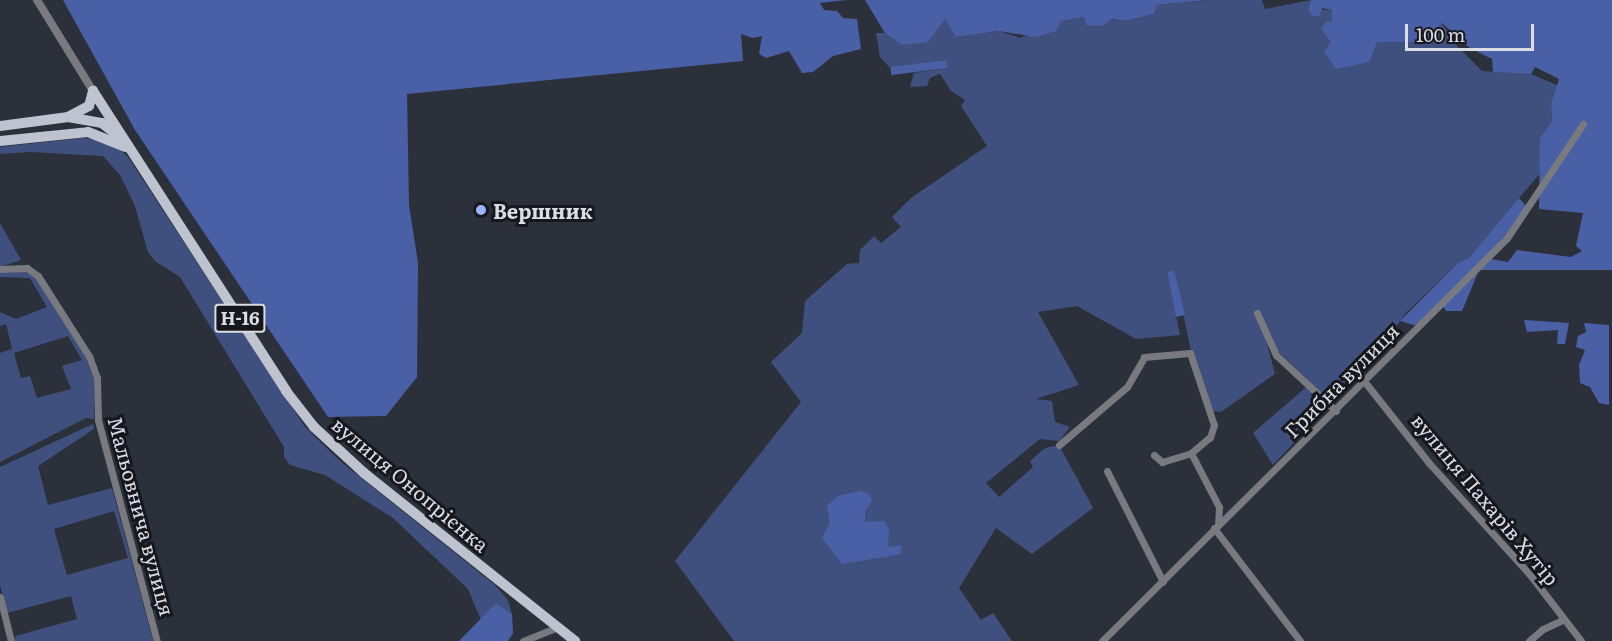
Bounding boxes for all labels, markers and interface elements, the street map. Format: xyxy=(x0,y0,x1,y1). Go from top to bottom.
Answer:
scale bar xyxy=(1408,12,1537,50)
text: 100 m xyxy=(1416,21,1465,48)
place label: Вершник xyxy=(493,198,593,222)
marker: Вершник xyxy=(474,203,488,217)
road number: Н-16 xyxy=(213,303,267,333)
street label: Грибна вулиця xyxy=(1279,318,1403,442)
street label: вулиця Пахарів Хутір xyxy=(1407,408,1565,590)
street label: вулиця Онопрієнка xyxy=(328,412,494,556)
street label: Мальовнича вулиця xyxy=(104,414,180,618)

